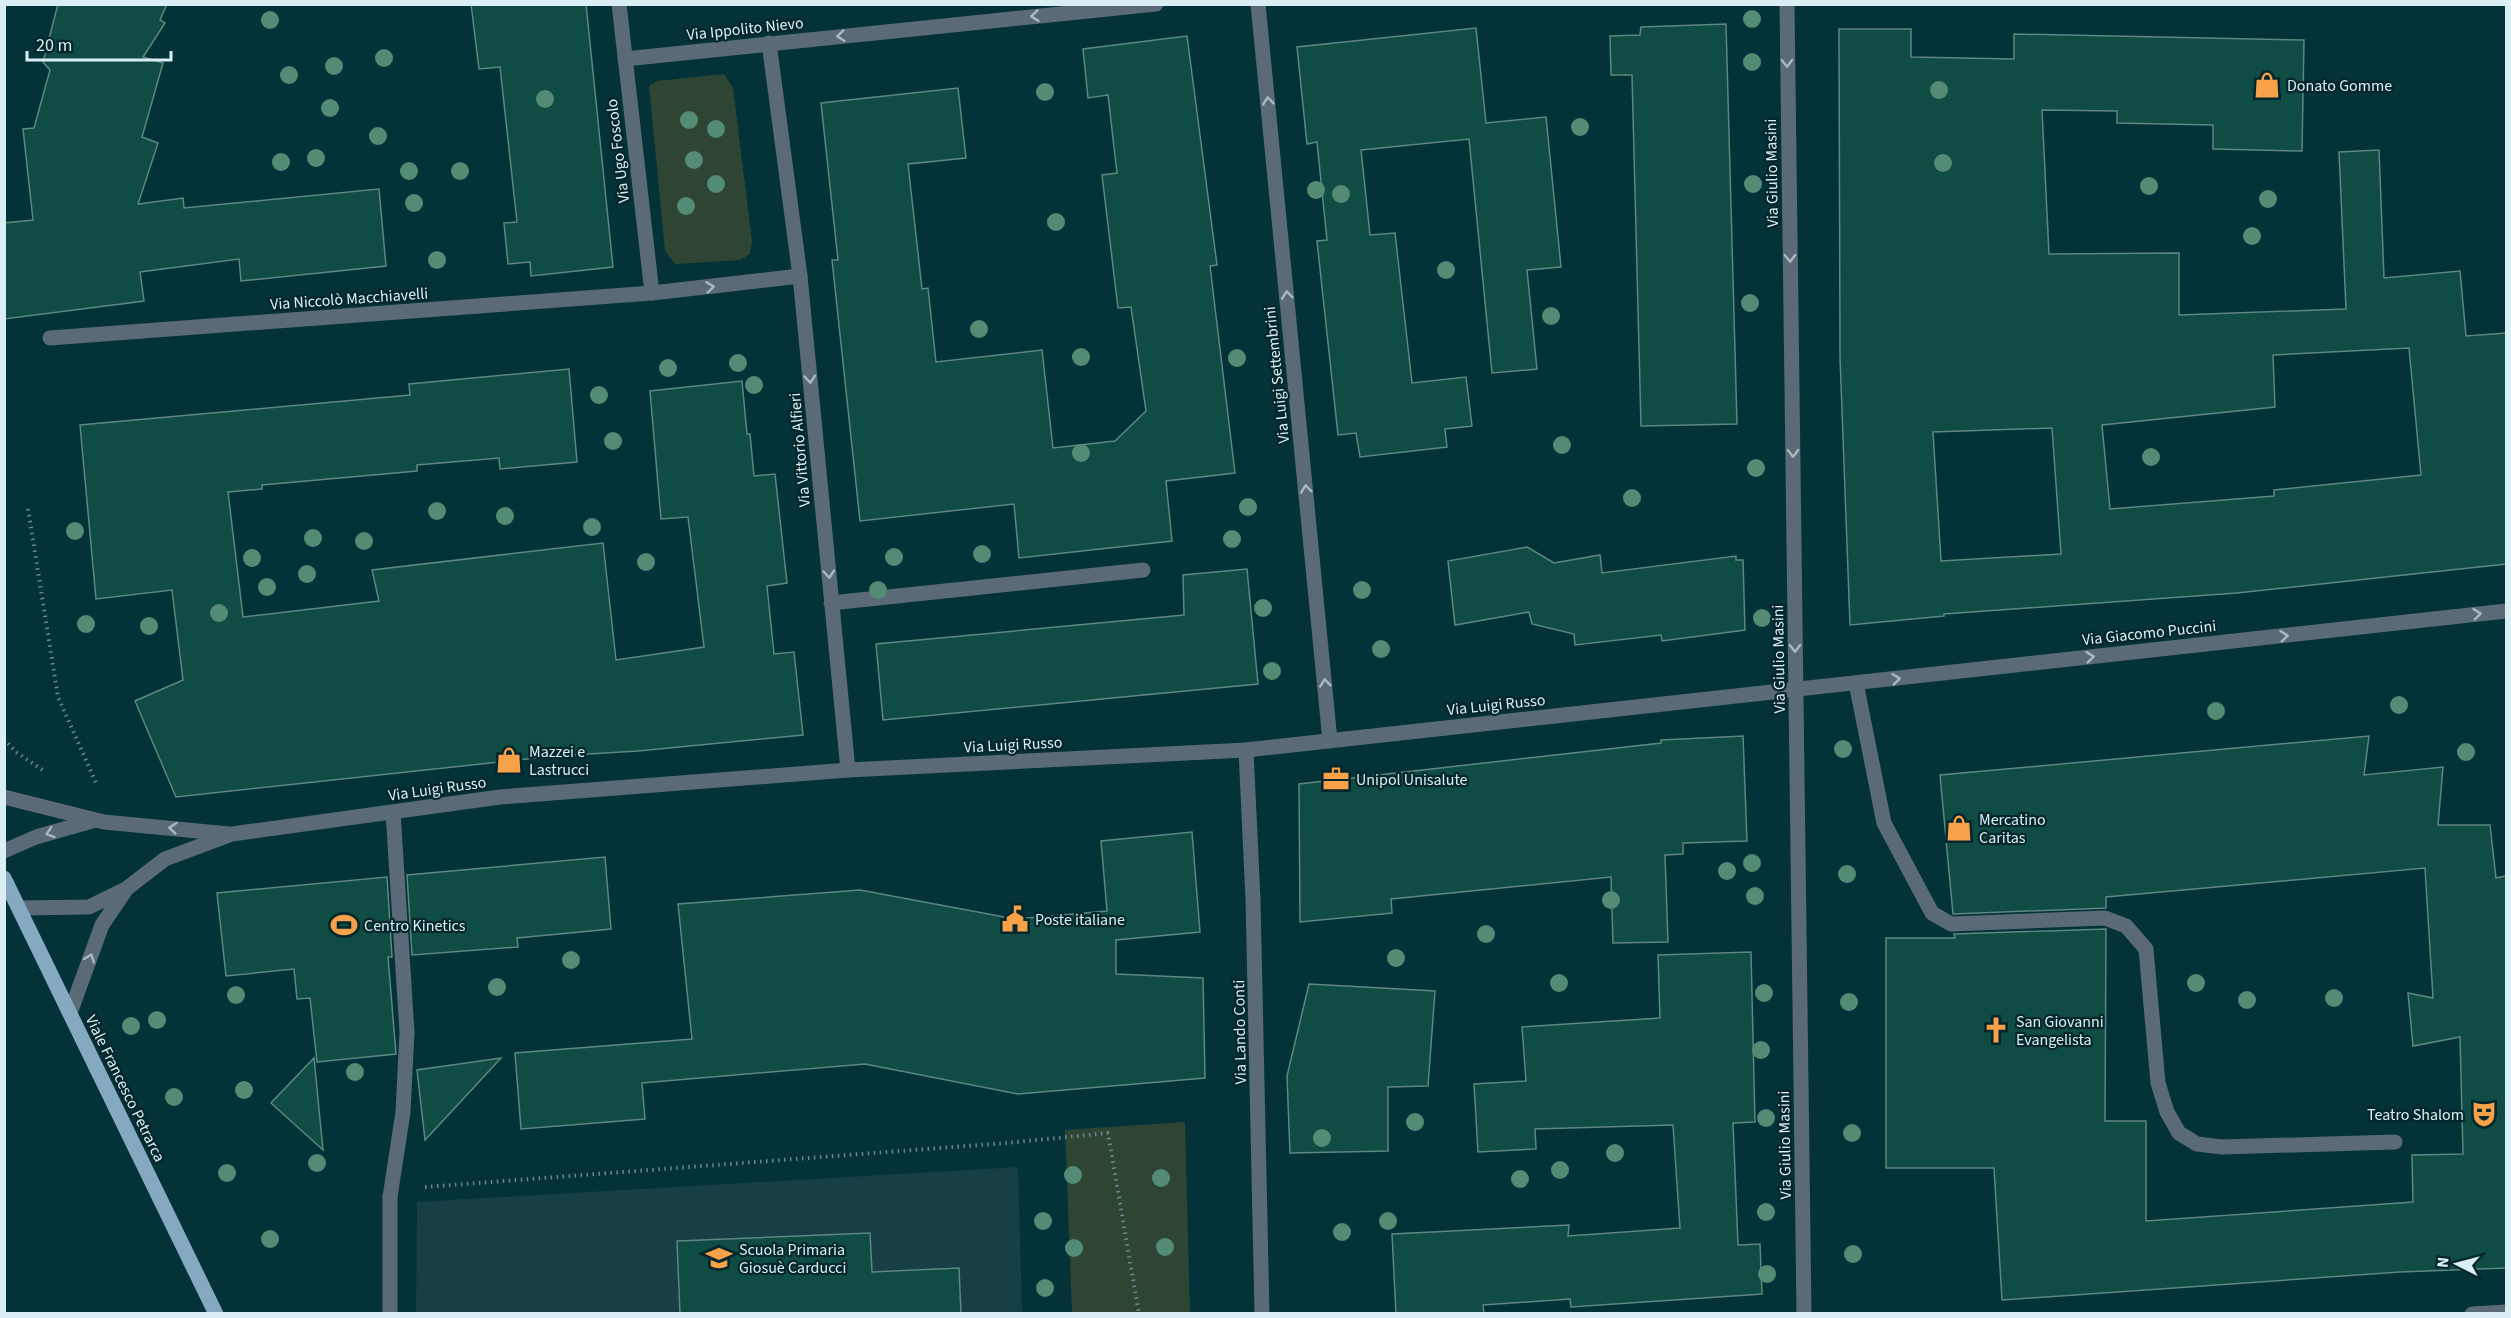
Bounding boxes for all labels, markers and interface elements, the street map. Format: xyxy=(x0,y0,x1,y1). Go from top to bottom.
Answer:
one-way arrow xyxy=(1030,9,1039,22)
street label: Via Ippolito Nievo xyxy=(685,12,805,46)
scale bar xyxy=(27,24,171,62)
one-way arrow xyxy=(836,29,845,42)
text: 20 m xyxy=(36,33,72,58)
one-way arrow xyxy=(1781,58,1793,67)
shop icon: Donato Gomme xyxy=(2252,70,2282,100)
place label: Donato Gomme xyxy=(2287,75,2392,97)
one-way arrow xyxy=(1262,96,1275,105)
street label: Via Ugo Foscolo xyxy=(601,98,635,204)
street label: Via Giulio Masini xyxy=(1760,118,1784,228)
one-way arrow xyxy=(1784,253,1796,262)
one-way arrow xyxy=(705,281,714,293)
street label: Via Niccolò Macchiavelli xyxy=(269,283,429,315)
one-way arrow xyxy=(1281,290,1294,299)
street label: Via Luigi Settembrini xyxy=(1259,305,1295,445)
one-way arrow xyxy=(803,375,816,384)
street label: Via Vittorio Alfieri xyxy=(784,392,816,508)
one-way arrow xyxy=(1787,448,1799,457)
one-way arrow xyxy=(1300,484,1313,493)
one-way arrow xyxy=(822,569,835,578)
street label: Via Giulio Masini xyxy=(1767,604,1791,714)
one-way arrow xyxy=(2473,608,2482,621)
street label: Via Giacomo Puccini xyxy=(2081,615,2217,651)
one-way arrow xyxy=(2279,630,2288,642)
one-way arrow xyxy=(1789,643,1802,652)
one-way arrow xyxy=(2085,651,2094,664)
one-way arrow xyxy=(1891,673,1901,686)
one-way arrow xyxy=(1319,678,1332,687)
street label: Via Luigi Russo xyxy=(1446,689,1546,721)
street label: Via Luigi Russo xyxy=(963,731,1063,759)
place label: Mazzei e Lastrucci xyxy=(529,741,589,781)
shop icon: Mazzei e Lastrucci xyxy=(494,745,524,775)
office icon: Unipol Unisalute xyxy=(1321,764,1351,794)
place label: Unipol Unisalute xyxy=(1356,769,1468,791)
street label: Via Luigi Russo xyxy=(387,771,488,807)
place label: Mercatino Caritas xyxy=(1979,809,2046,849)
shop icon: Mercatino Caritas xyxy=(1944,813,1974,843)
one-way arrow xyxy=(169,822,178,835)
one-way arrow xyxy=(45,826,56,838)
public building icon: Poste italiane xyxy=(1000,904,1030,934)
place label: Poste italiane xyxy=(1035,909,1125,931)
sports icon: Centro Kinetics xyxy=(329,910,359,940)
place label: Centro Kinetics xyxy=(364,915,466,937)
one-way arrow xyxy=(83,954,96,964)
street label: Via Lando Conti xyxy=(1228,979,1252,1085)
street label: Viale Francesco Petrarca xyxy=(80,1011,170,1166)
place label: San Giovanni Evangelista xyxy=(2016,1011,2104,1051)
church icon: San Giovanni Evangelista xyxy=(1981,1015,2011,1045)
street label: Via Giulio Masini xyxy=(1773,1090,1797,1200)
theatre icon: Teatro Shalom xyxy=(2469,1099,2499,1129)
place label: Teatro Shalom xyxy=(2367,1104,2464,1126)
north arrow xyxy=(2427,1234,2487,1294)
place label: Scuola Primaria Giosuè Carducci xyxy=(739,1239,846,1279)
school or university icon: Scuola Primaria Giosuè Carducci xyxy=(704,1243,734,1273)
text: N xyxy=(2432,1256,2455,1269)

